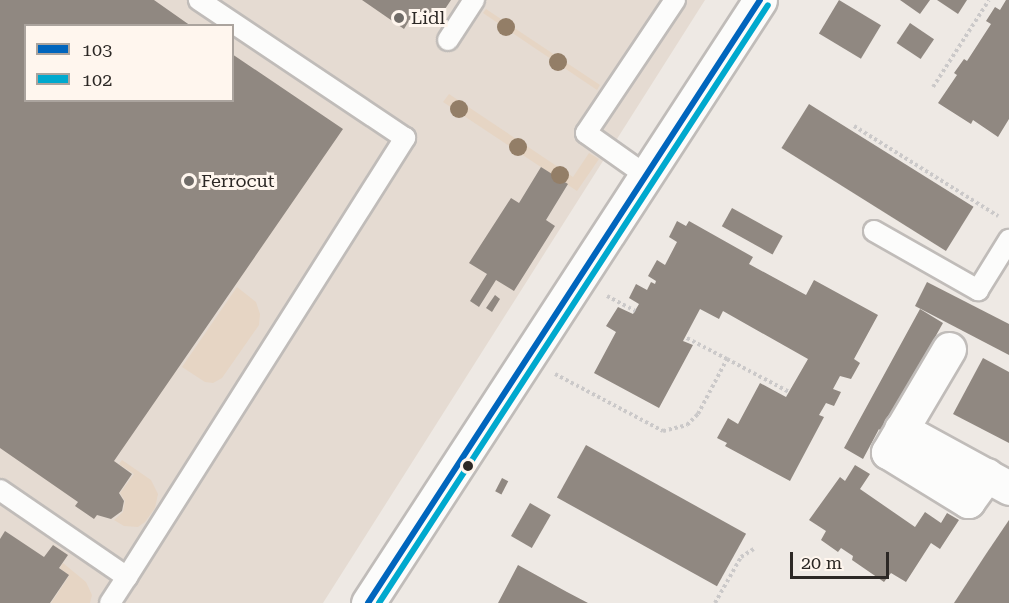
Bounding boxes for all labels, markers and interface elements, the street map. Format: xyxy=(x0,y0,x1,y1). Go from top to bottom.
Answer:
place label: Lidl xyxy=(411,7,445,29)
marker: Lidl xyxy=(392,11,406,25)
legend xyxy=(24,24,234,102)
text: 103 xyxy=(82,39,112,60)
text: 102 xyxy=(82,69,112,90)
place label: Ferrocut xyxy=(201,170,275,192)
marker: Ferrocut xyxy=(182,174,196,188)
unlabelled marker xyxy=(462,460,474,472)
scale bar xyxy=(793,540,892,578)
text: 20 m xyxy=(801,552,842,573)

